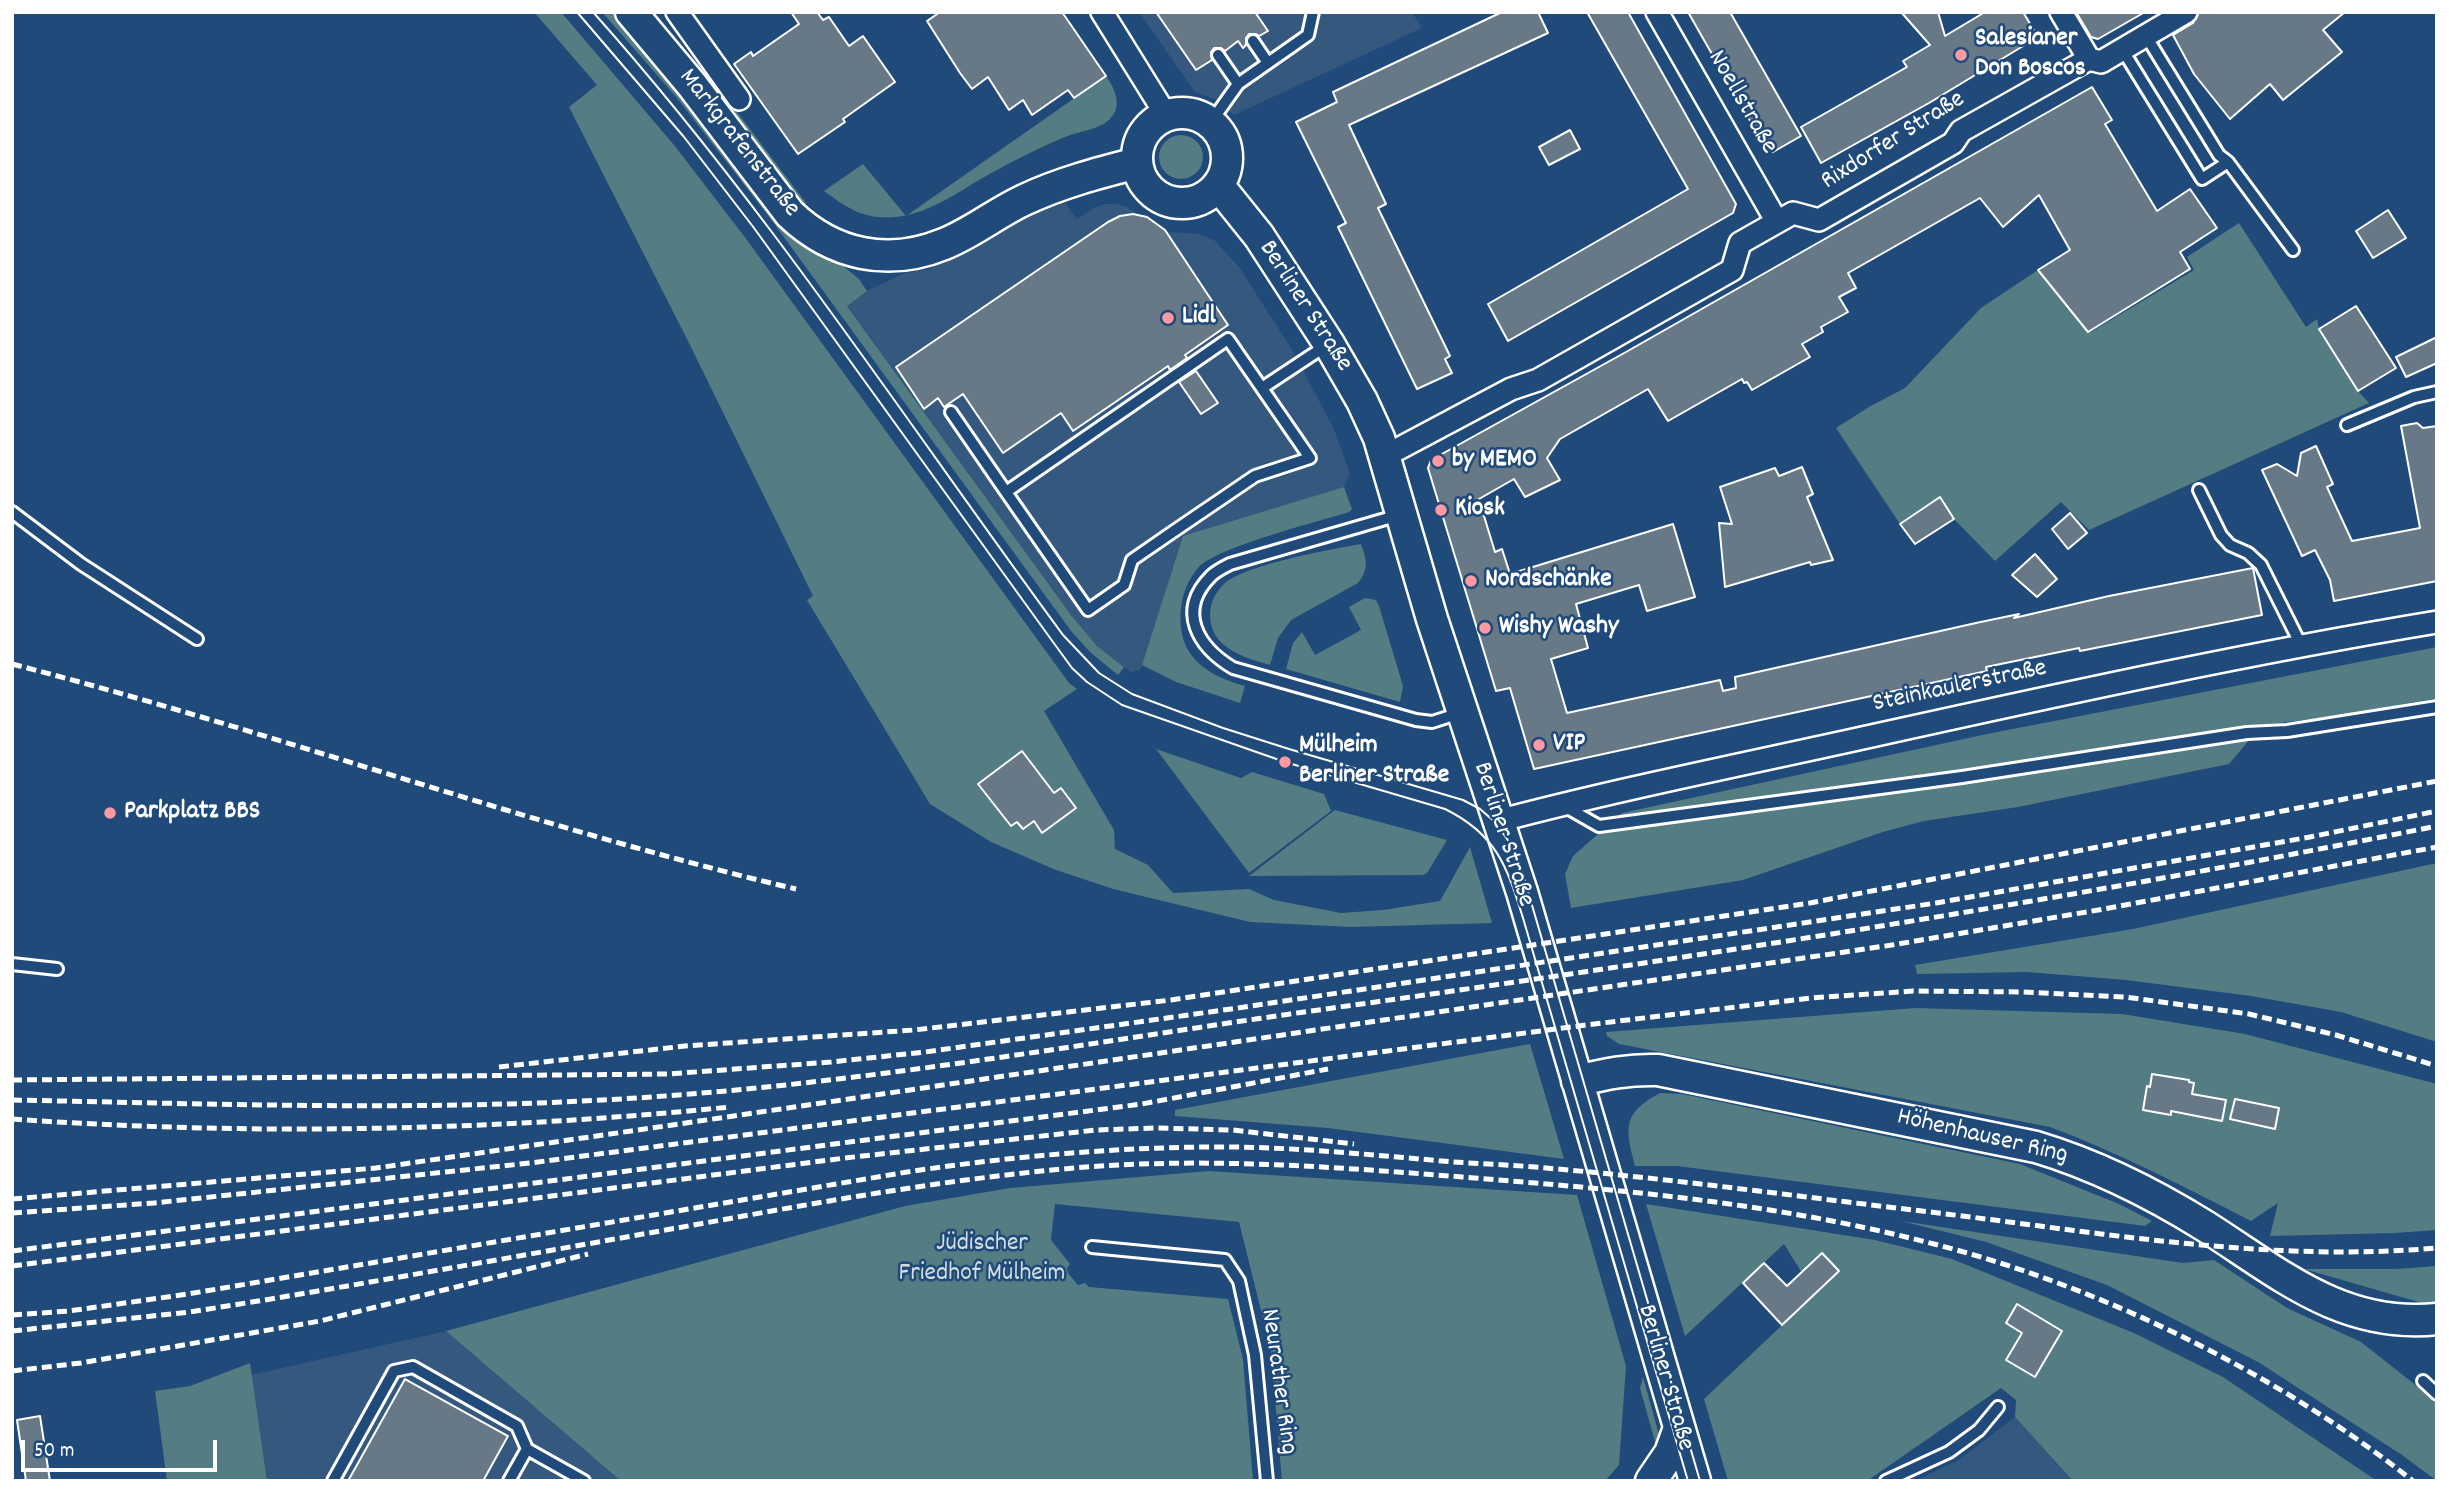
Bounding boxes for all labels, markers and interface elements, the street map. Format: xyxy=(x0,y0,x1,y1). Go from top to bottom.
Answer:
place label: Salesianer Don Boscos xyxy=(1975,24,2086,86)
street label: Noellstraße xyxy=(1699,46,1783,160)
marker: Salesianer Don Boscos xyxy=(1953,47,1969,63)
street label: Markgrafenstraße xyxy=(670,64,806,224)
street label: Rixdorfer Straße xyxy=(1816,85,1972,199)
street label: Berliner Straße xyxy=(1250,236,1358,378)
place label: Lidl xyxy=(1182,302,1216,334)
marker: Lidl xyxy=(1160,310,1176,326)
place label: by MEMO xyxy=(1452,445,1537,477)
marker: by MEMO xyxy=(1430,453,1446,469)
place label: Kiosk xyxy=(1455,494,1505,526)
marker: Kiosk xyxy=(1433,502,1449,518)
place label: Nordschänke xyxy=(1485,565,1612,597)
marker: Nordschänke xyxy=(1463,573,1479,589)
place label: Wishy Washy xyxy=(1499,612,1619,644)
marker: Wishy Washy xyxy=(1477,620,1493,636)
street label: Steinkaulerstraße xyxy=(1870,654,2050,722)
place label: VIP xyxy=(1553,729,1585,761)
place label: Mülheim Berliner Straße xyxy=(1299,731,1449,792)
marker: VIP xyxy=(1531,737,1547,753)
marker: Mülheim Berliner Straße xyxy=(1277,754,1293,770)
street label: Berliner Straße xyxy=(1464,759,1540,911)
place label: Parkplatz BBS xyxy=(124,797,260,829)
marker: Parkplatz BBS xyxy=(102,805,118,821)
street label: Höhenhauser Ring xyxy=(1894,1103,2070,1173)
park label: Jüdischer Friedhof Mülheim xyxy=(899,1229,1065,1290)
street label: Berliner Straße xyxy=(1628,1302,1700,1454)
street label: Neurather Ring xyxy=(1251,1307,1303,1457)
scale bar xyxy=(24,1426,220,1470)
text: 50 m xyxy=(34,1437,74,1467)

